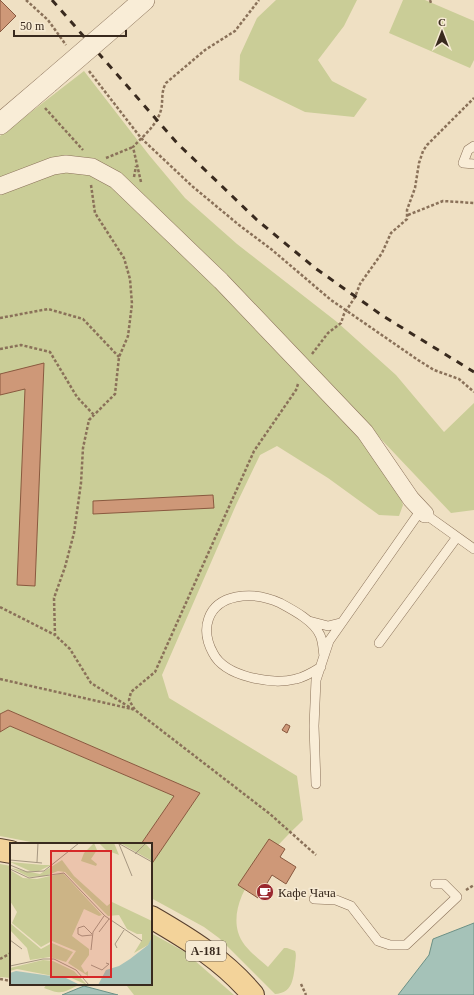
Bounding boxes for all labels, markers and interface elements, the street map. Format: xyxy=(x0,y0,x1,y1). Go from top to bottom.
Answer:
scale bar xyxy=(14,12,126,38)
north arrow xyxy=(422,12,462,52)
text: С xyxy=(438,16,446,28)
text: 50 m xyxy=(20,19,45,33)
inset map xyxy=(10,843,152,985)
cafe icon: Кафе Чача xyxy=(255,882,275,902)
place label: Кафе Чача xyxy=(278,885,336,900)
road number: А-181 xyxy=(186,941,226,961)

